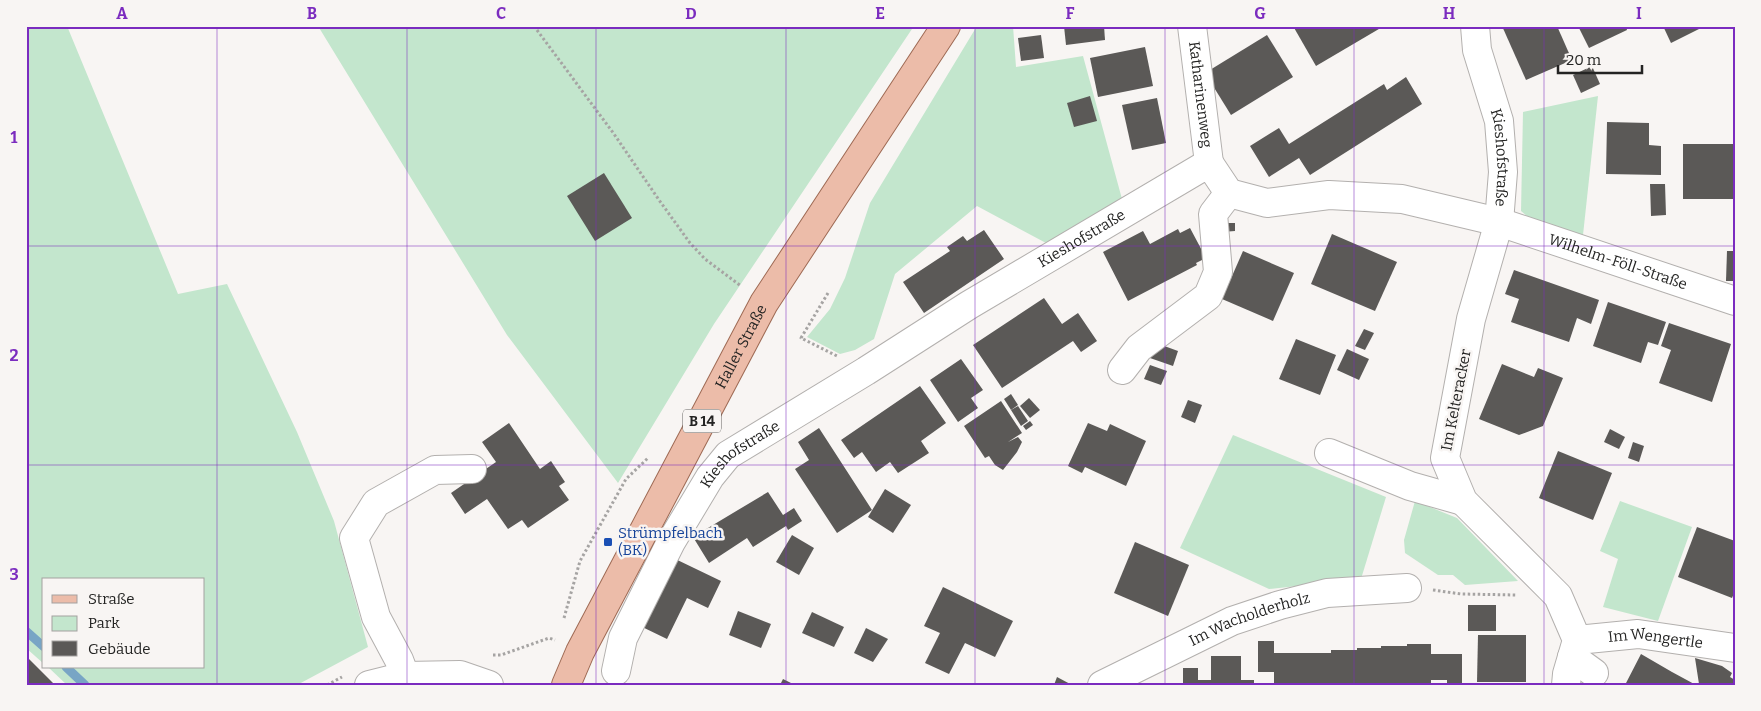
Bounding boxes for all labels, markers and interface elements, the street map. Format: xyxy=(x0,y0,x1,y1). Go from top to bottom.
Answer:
text: A xyxy=(116,4,128,23)
text: B xyxy=(307,4,317,23)
text: C xyxy=(496,4,506,23)
text: D xyxy=(685,4,697,23)
text: E xyxy=(875,4,885,23)
text: F xyxy=(1066,4,1075,23)
text: G xyxy=(1254,4,1266,23)
text: H xyxy=(1443,4,1456,23)
text: I xyxy=(1636,4,1642,23)
street label: Katharinenweg xyxy=(1185,40,1216,149)
scale bar xyxy=(1558,42,1642,74)
text: 20 m xyxy=(1566,51,1602,69)
street label: Kieshofstraße xyxy=(1487,106,1512,207)
text: 1 xyxy=(11,128,18,147)
street label: Kieshofstraße xyxy=(1035,206,1128,271)
street label: Wilhelm-Föll-Straße xyxy=(1546,230,1689,293)
street label: Haller Straße xyxy=(711,301,771,392)
text: 2 xyxy=(9,346,19,365)
street label: Im Kelteracker xyxy=(1437,347,1475,452)
road number: B 14 xyxy=(683,410,721,432)
street label: Kieshofstraße xyxy=(697,417,783,491)
place label: Strümpfelbach (BK) xyxy=(618,524,723,559)
marker: Strümpfelbach (BK) xyxy=(602,536,614,548)
text: 3 xyxy=(9,565,19,584)
legend xyxy=(42,578,205,668)
street label: Im Wacholderholz xyxy=(1186,589,1312,650)
text: Straße xyxy=(88,590,134,608)
text: Park xyxy=(88,614,120,632)
street label: Im Wengertle xyxy=(1607,624,1704,652)
text: Gebäude xyxy=(88,640,151,658)

